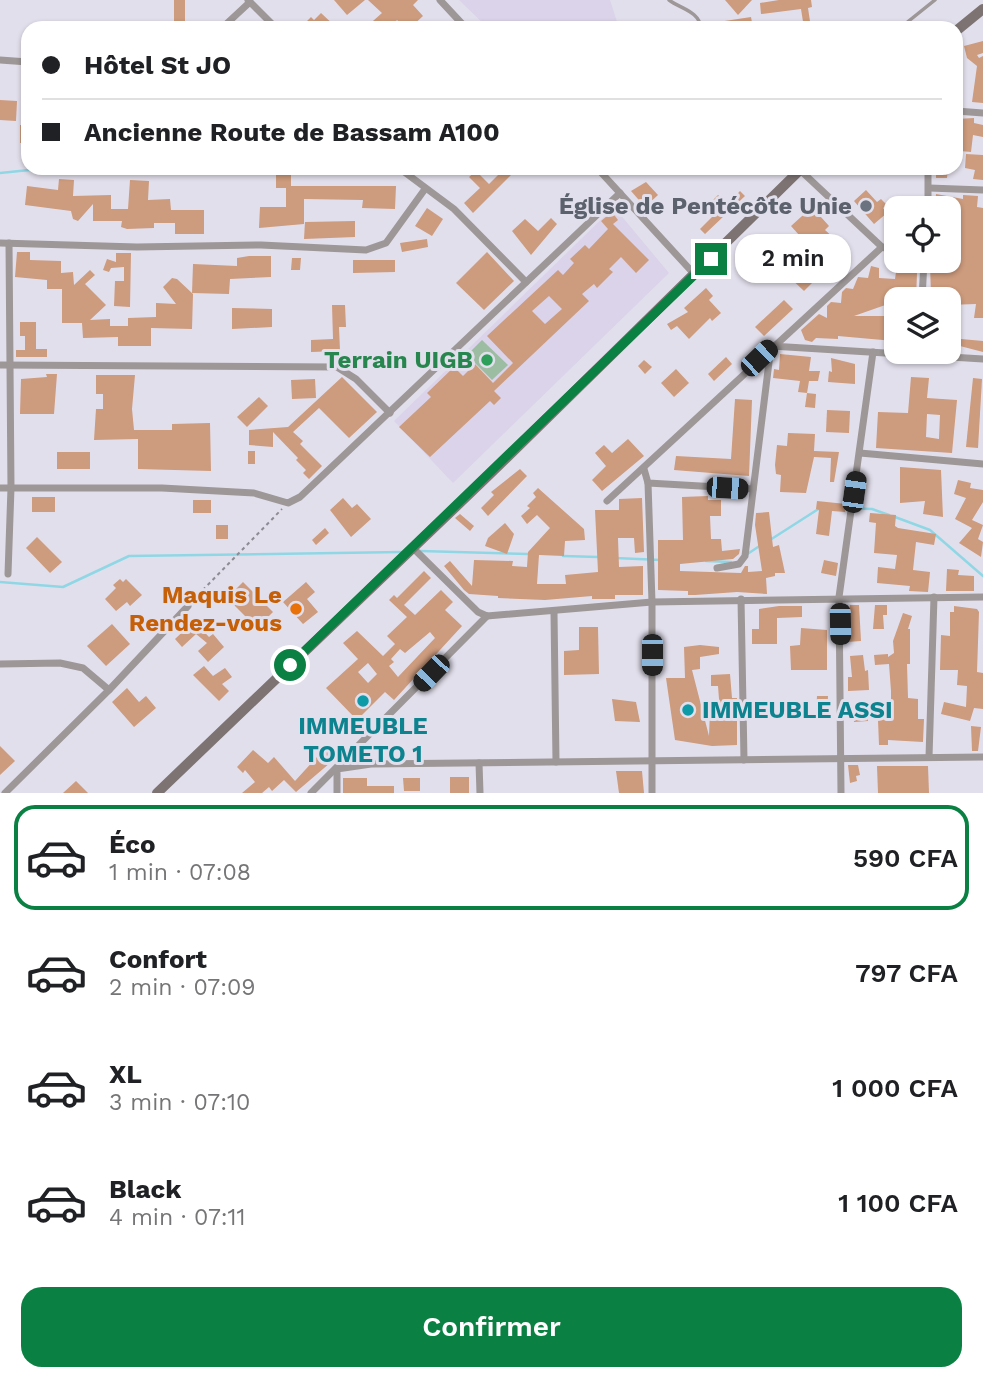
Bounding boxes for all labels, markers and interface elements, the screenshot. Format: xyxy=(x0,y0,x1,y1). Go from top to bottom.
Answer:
text: Hôtel St JO xyxy=(84,50,231,80)
text: Ancienne Route de Bassam A100 xyxy=(84,117,500,147)
place label: Église de Pentécôte Unie xyxy=(559,192,852,220)
map controls xyxy=(884,196,961,364)
button: locate xyxy=(884,196,961,273)
marker: Église de Pentécôte Unie xyxy=(858,198,874,214)
callout: 2 min xyxy=(736,234,851,284)
route end xyxy=(695,243,727,275)
text: 2 min xyxy=(761,245,825,272)
button: layers xyxy=(884,287,961,364)
car xyxy=(737,336,782,380)
place label: Terrain UIGB xyxy=(324,346,473,374)
marker: Terrain UIGB xyxy=(479,352,495,368)
car xyxy=(841,470,868,514)
car xyxy=(706,476,749,500)
place label: Maquis Le Rendez-vous xyxy=(129,581,282,637)
marker: Maquis Le Rendez-vous xyxy=(288,601,304,617)
car xyxy=(830,603,851,645)
car xyxy=(642,634,663,676)
route start xyxy=(274,649,306,681)
car xyxy=(409,651,454,695)
marker: IMMEUBLE TOMETO 1 xyxy=(355,693,371,709)
place label: IMMEUBLE ASSI xyxy=(702,696,893,724)
marker: IMMEUBLE ASSI xyxy=(680,702,696,718)
place label: IMMEUBLE TOMETO 1 xyxy=(298,712,428,768)
icon: car xyxy=(25,826,88,889)
text: Éco xyxy=(109,829,156,859)
text: 590 CFA xyxy=(853,843,958,873)
text: 1 min · 07:08 xyxy=(109,859,251,886)
icon: car xyxy=(25,941,88,1004)
text: Confort xyxy=(109,944,207,974)
text: 797 CFA xyxy=(855,958,958,988)
text: 2 min · 07:09 xyxy=(109,974,255,1001)
icon: car xyxy=(25,1056,88,1119)
text: XL xyxy=(109,1059,142,1089)
text: 1 000 CFA xyxy=(832,1073,958,1103)
text: 3 min · 07:10 xyxy=(109,1089,250,1116)
icon: car xyxy=(25,1171,88,1234)
text: Black xyxy=(109,1174,181,1204)
text: 1 100 CFA xyxy=(838,1188,958,1218)
text: 4 min · 07:11 xyxy=(109,1204,246,1231)
button: Confirmer xyxy=(21,1287,962,1367)

